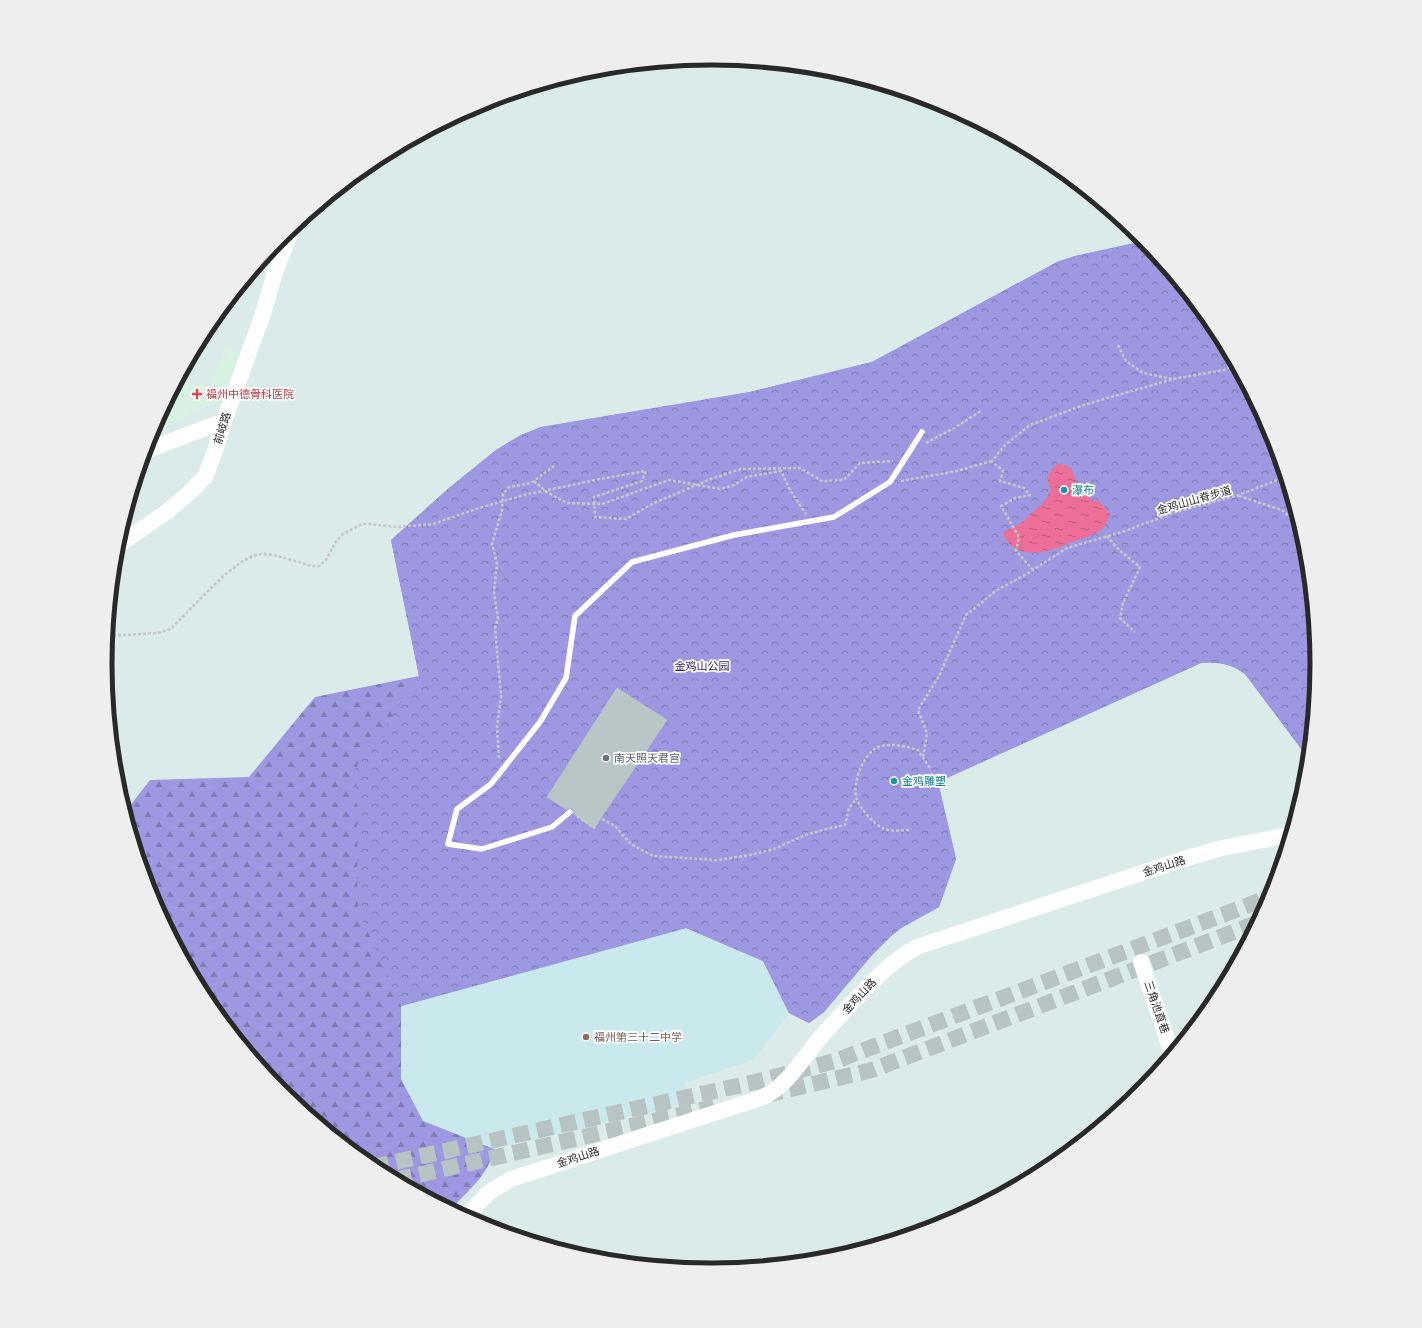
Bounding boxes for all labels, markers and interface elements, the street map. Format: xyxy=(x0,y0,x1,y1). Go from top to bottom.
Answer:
place label: 福州中德骨科医院 xyxy=(206,387,294,401)
marker: 福州中德骨科医院 xyxy=(191,388,203,400)
street label: 前岐路 xyxy=(210,410,234,446)
place label: 瀑布 xyxy=(1072,483,1094,497)
street label: 金鸡山山脊步道 xyxy=(1155,483,1233,517)
marker: 瀑布 xyxy=(1059,485,1069,495)
park label: 金鸡山公园 xyxy=(675,659,730,673)
place label: 南天照天君宫 xyxy=(614,751,680,765)
marker: 南天照天君宫 xyxy=(601,753,611,763)
place label: 金鸡雕塑 xyxy=(902,774,946,788)
marker: 金鸡雕塑 xyxy=(889,776,899,786)
street label: 金鸡山路 xyxy=(1141,853,1187,879)
street label: 金鸡山路 xyxy=(839,975,879,1017)
street label: 三角池直巷 xyxy=(1141,979,1173,1035)
place label: 福州第三十二中学 xyxy=(594,1030,682,1044)
marker: 福州第三十二中学 xyxy=(581,1032,591,1042)
street label: 金鸡山路 xyxy=(555,1144,601,1170)

